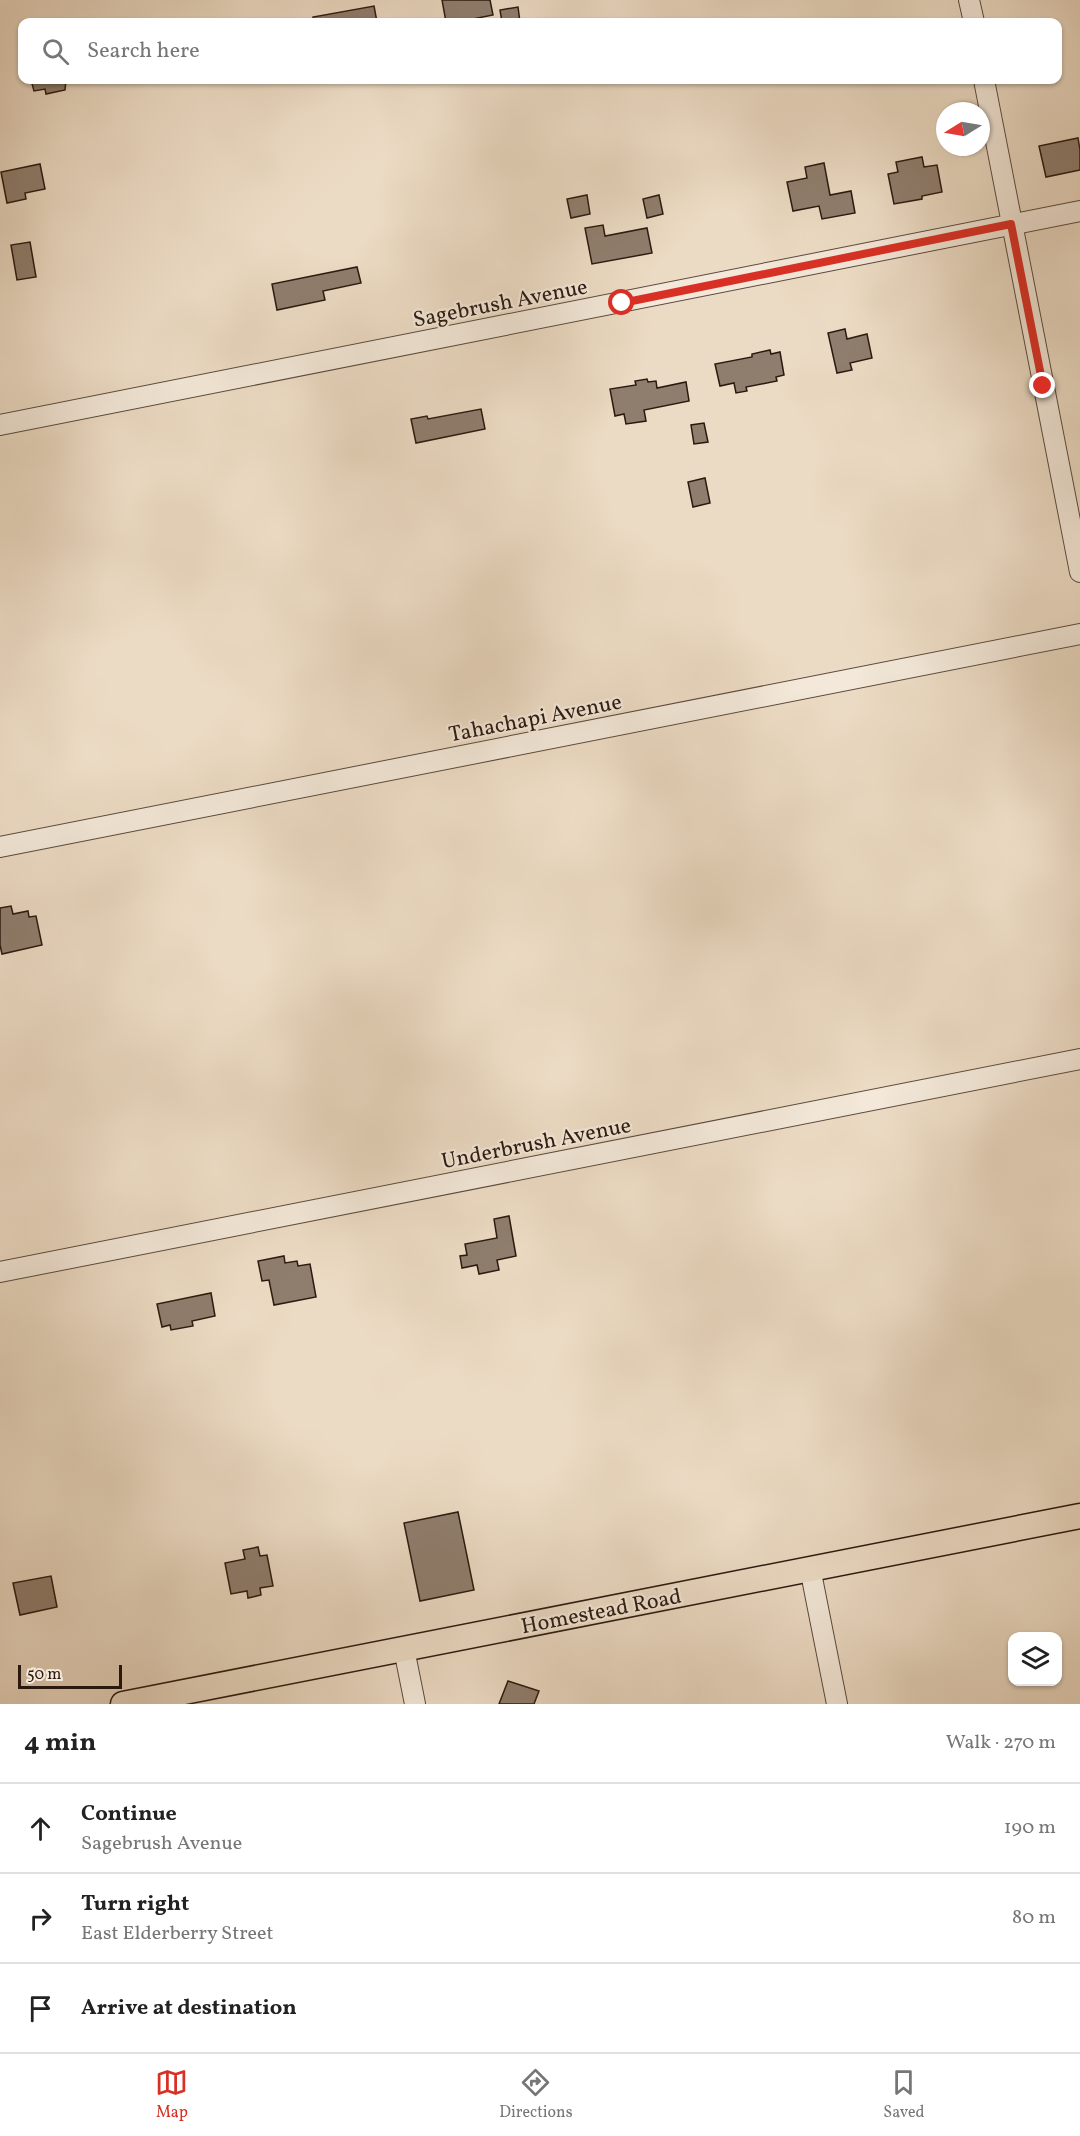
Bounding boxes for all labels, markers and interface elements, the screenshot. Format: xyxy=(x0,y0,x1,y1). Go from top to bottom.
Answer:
search box xyxy=(18,18,1062,84)
icon: search xyxy=(39,35,72,68)
text: Search here xyxy=(87,36,200,67)
north arrow xyxy=(936,102,990,156)
street label: Sagebrush Avenue xyxy=(410,272,590,337)
route start xyxy=(608,289,634,315)
route end xyxy=(1029,372,1055,398)
street label: Tahachapi Avenue xyxy=(446,687,625,751)
street label: Underbrush Avenue xyxy=(439,1111,634,1178)
street label: Homestead Road xyxy=(519,1582,684,1643)
map controls xyxy=(1008,1632,1062,1686)
button: layers xyxy=(1008,1632,1062,1686)
scale bar xyxy=(18,1662,122,1690)
text: 50 m xyxy=(27,1664,61,1686)
text: 4 min xyxy=(24,1725,96,1761)
text: Walk · 270 m xyxy=(946,1729,1056,1757)
text: Continue xyxy=(81,1799,177,1830)
icon: ahead xyxy=(24,1812,57,1845)
text: 190 m xyxy=(1004,1814,1056,1842)
text: Sagebrush Avenue xyxy=(81,1830,242,1858)
text: Turn right xyxy=(81,1889,189,1920)
icon: right xyxy=(24,1902,57,1935)
text: 80 m xyxy=(1012,1904,1056,1932)
text: East Elderberry Street xyxy=(81,1920,274,1948)
icon: arrive xyxy=(24,1992,57,2025)
text: Arrive at destination xyxy=(81,1993,297,2024)
tab: Map xyxy=(155,2066,188,2124)
tab: Directions xyxy=(499,2066,573,2124)
tab: Saved xyxy=(883,2066,925,2124)

